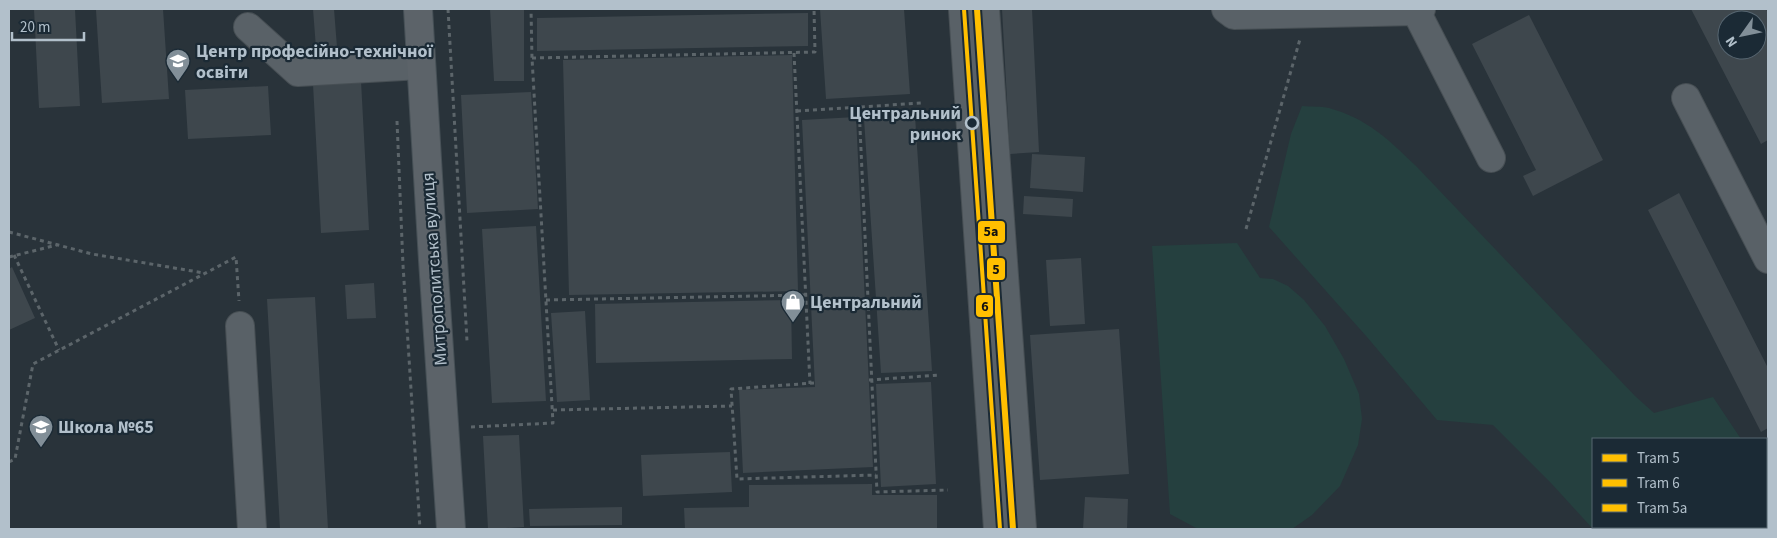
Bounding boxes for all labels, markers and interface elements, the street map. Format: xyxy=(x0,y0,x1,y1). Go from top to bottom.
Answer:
scale bar xyxy=(12,10,85,42)
north arrow xyxy=(1717,10,1767,60)
text: 20 m xyxy=(20,17,50,38)
text: N xyxy=(1721,32,1743,51)
place label: Центр професійно-технічної освіти xyxy=(196,39,433,85)
school or university icon: Центр професійно-технічної освіти xyxy=(165,48,191,82)
place label: Центральний ринок xyxy=(849,101,961,147)
marker: Центральний ринок xyxy=(965,116,979,130)
street label: Митрополитська вулиця xyxy=(415,172,454,366)
line badge: 5а xyxy=(977,220,1006,244)
text: 5а xyxy=(984,222,998,242)
line badge: 5 xyxy=(986,257,1006,281)
text: 5 xyxy=(992,260,1000,280)
shop icon: Центральний xyxy=(780,289,806,323)
place label: Центральний xyxy=(810,290,922,315)
line badge: 6 xyxy=(975,294,994,318)
text: 6 xyxy=(981,297,989,317)
school or university icon: Школа №65 xyxy=(28,414,54,448)
place label: Школа №65 xyxy=(58,415,154,440)
legend xyxy=(1592,438,1767,528)
text: Tram 5 xyxy=(1637,448,1680,469)
text: Tram 6 xyxy=(1637,473,1680,494)
text: Tram 5а xyxy=(1637,498,1687,519)

